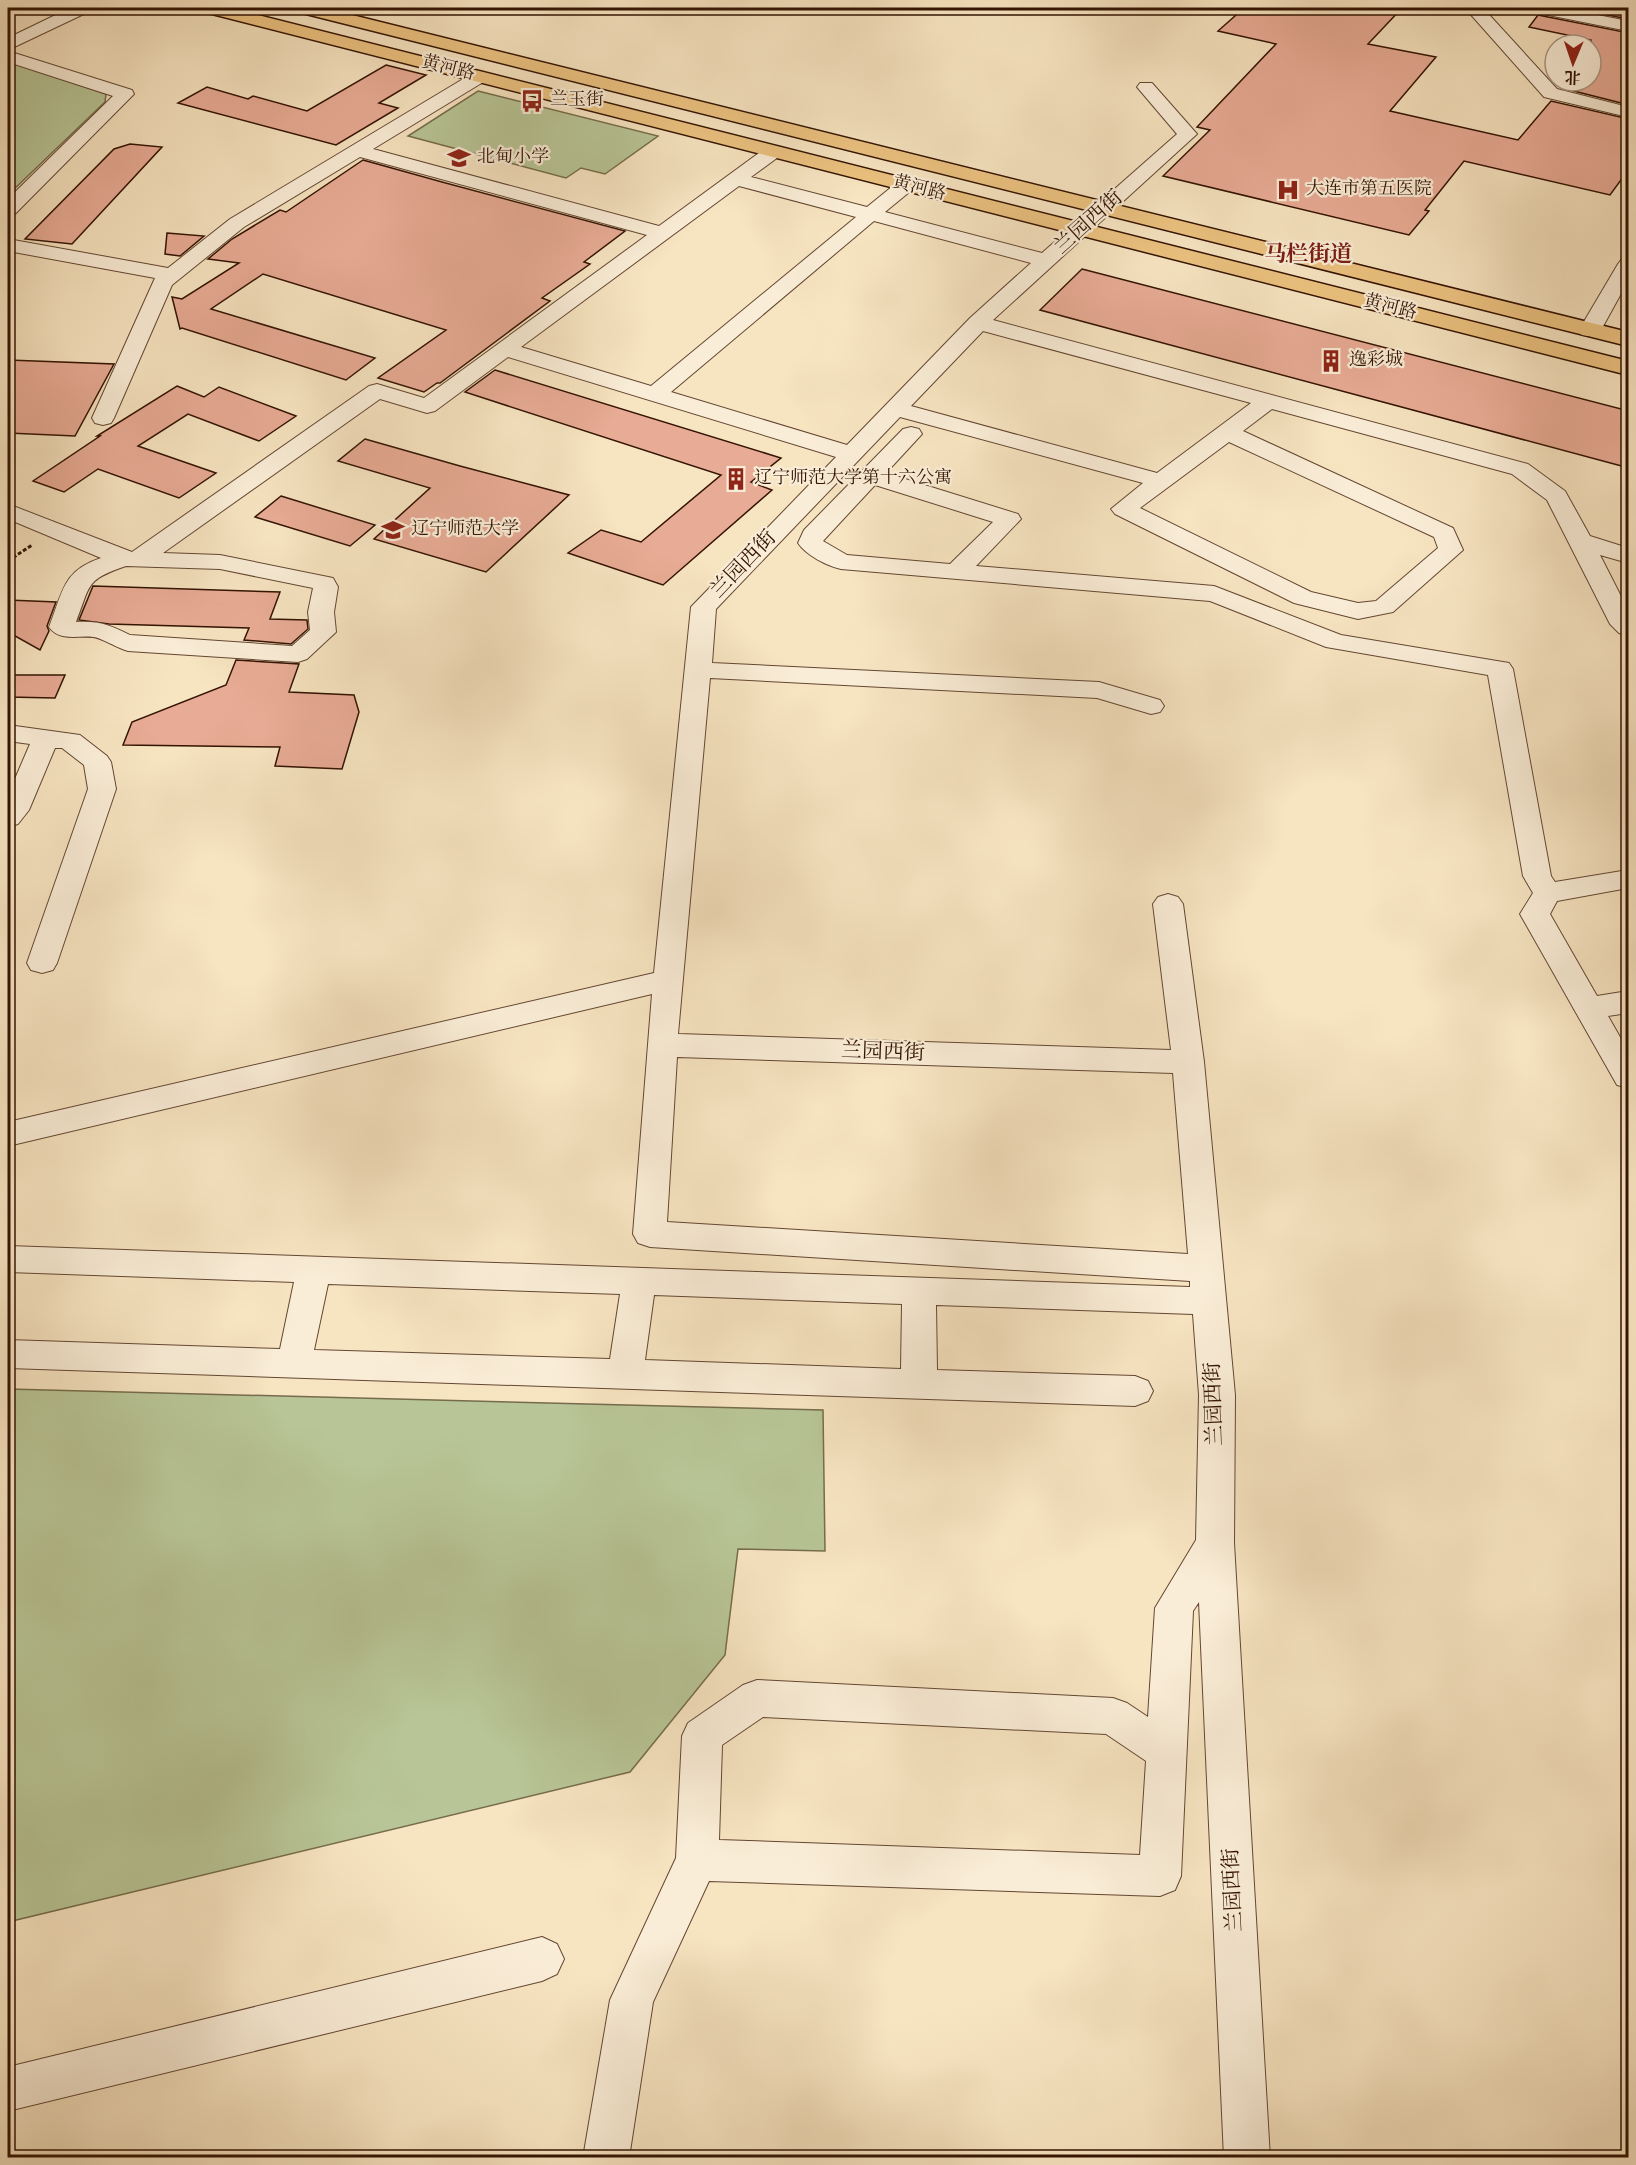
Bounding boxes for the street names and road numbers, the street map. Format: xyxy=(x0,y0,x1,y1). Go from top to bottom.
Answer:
street label: 黄河路 xyxy=(419,50,477,88)
street label: 黄河路 xyxy=(890,170,948,208)
street label: 兰园西街 xyxy=(1048,184,1130,262)
street label: 黄河路 xyxy=(1361,289,1419,327)
street label: 兰园西街 xyxy=(704,524,784,606)
street label: 兰园西街 xyxy=(841,1037,925,1069)
street label: 兰园西街 xyxy=(1199,1362,1231,1446)
street label: 兰园西街 xyxy=(1217,1847,1251,1933)

